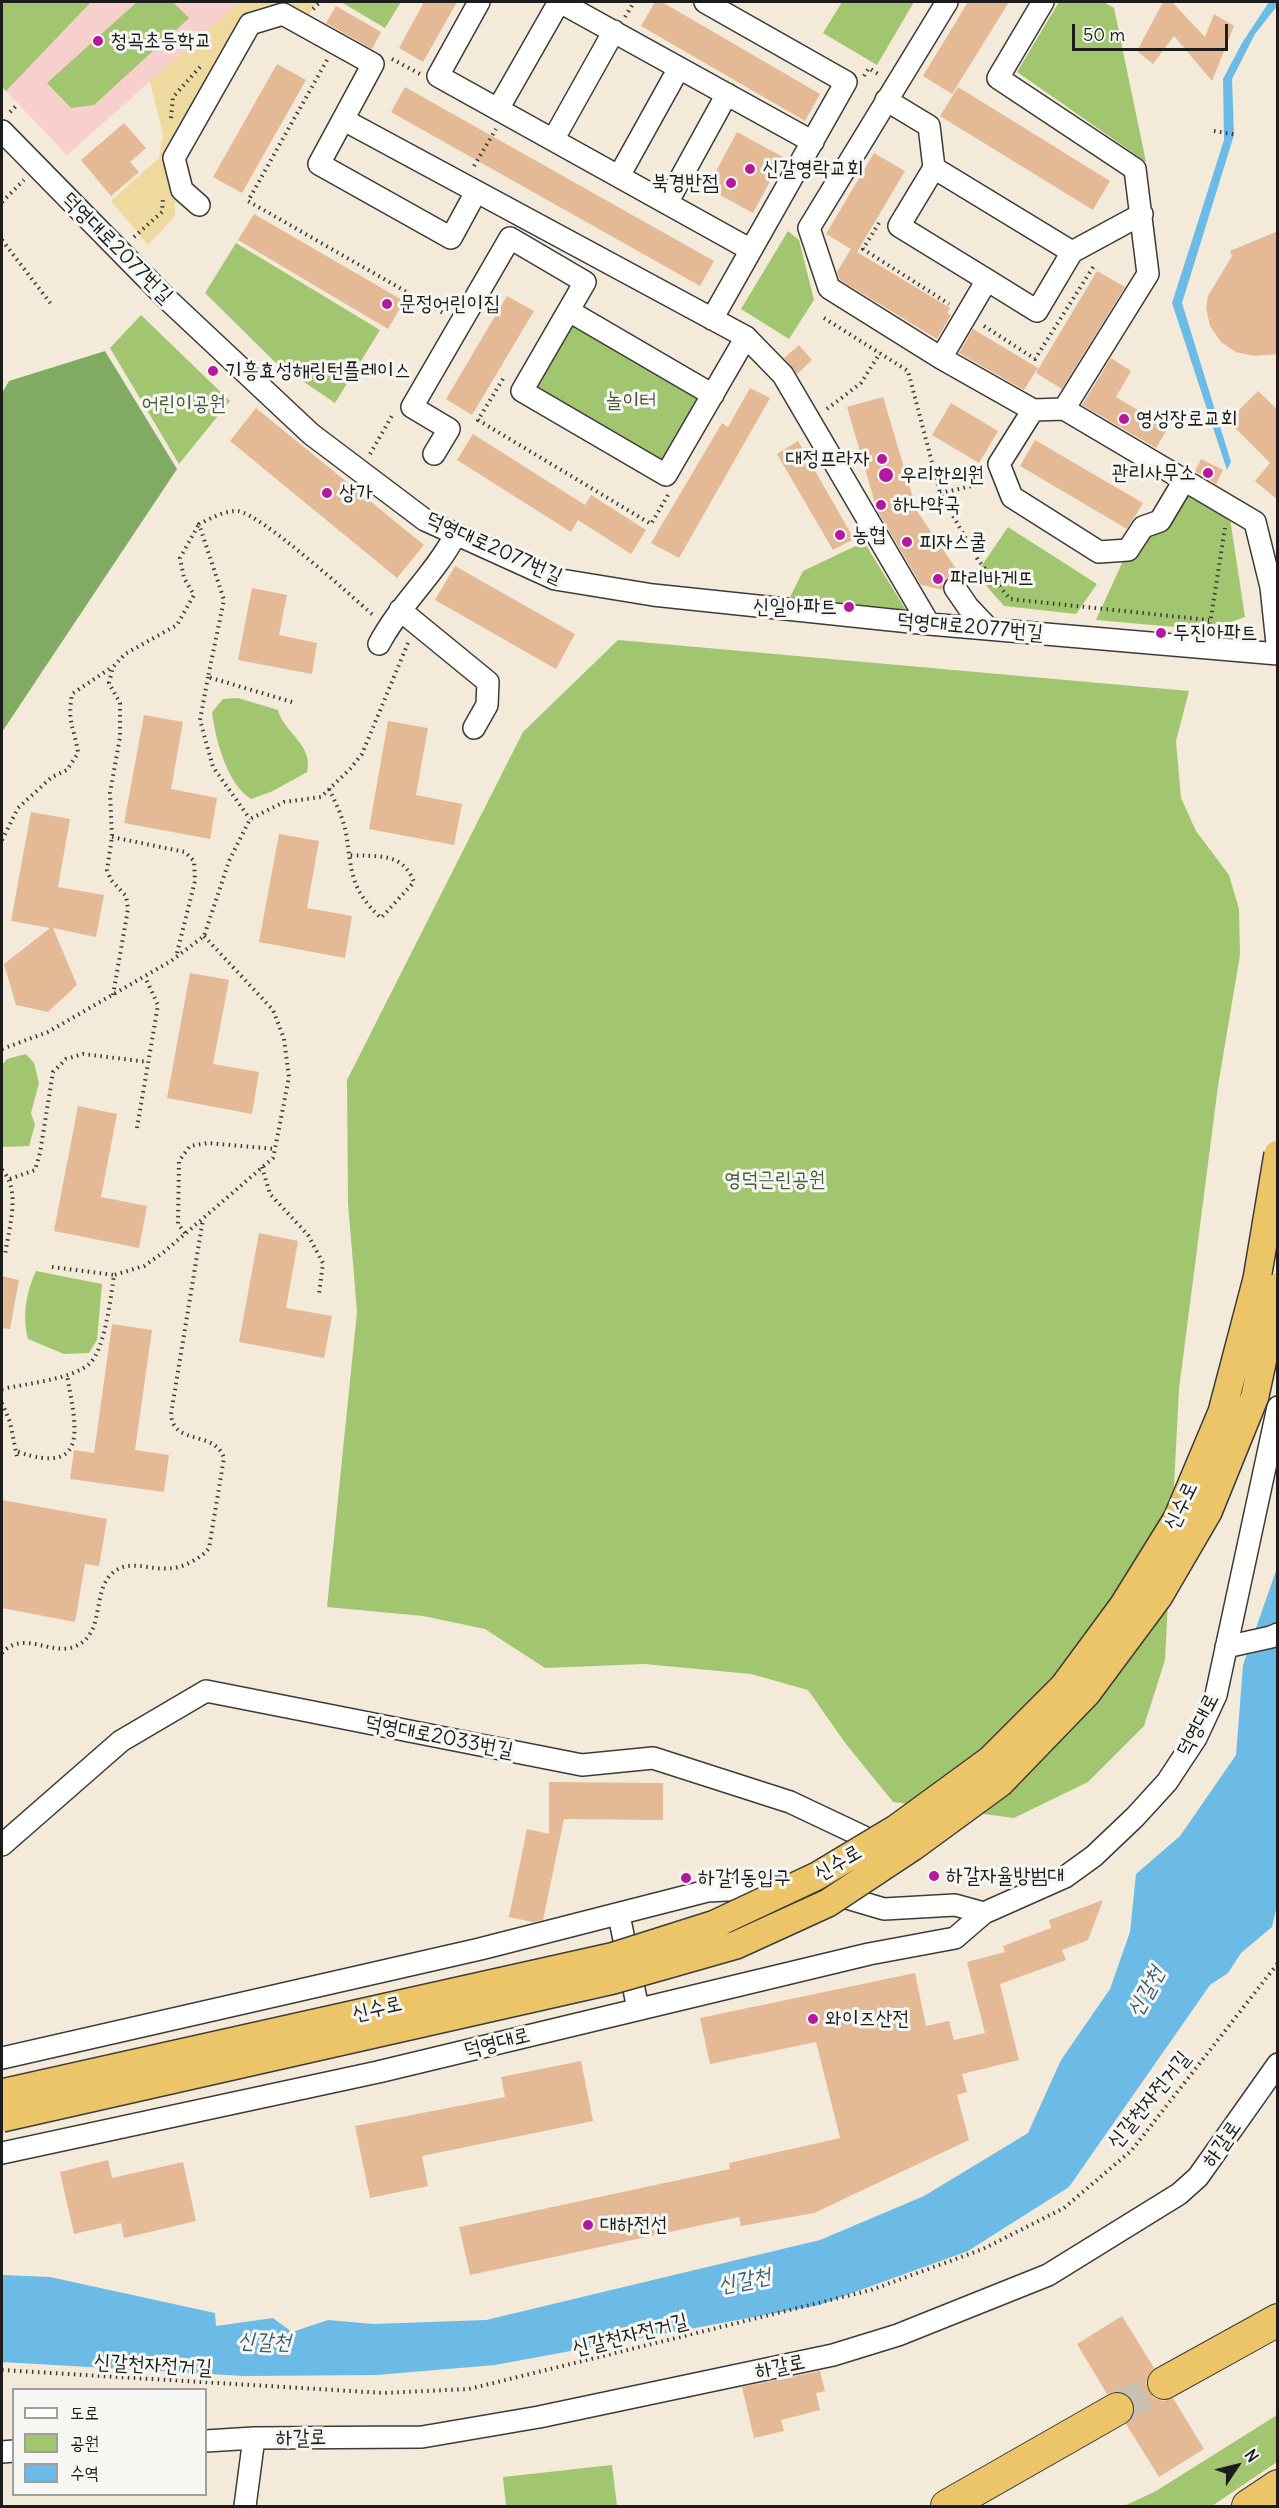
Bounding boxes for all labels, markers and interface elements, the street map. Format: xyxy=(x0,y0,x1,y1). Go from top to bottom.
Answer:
scale bar xyxy=(1075,12,1231,50)
text: 50 m xyxy=(1083,23,1125,46)
place label: 청곡초등학교 xyxy=(110,28,211,54)
marker: 청곡초등학교 xyxy=(91,34,105,48)
place label: 신갈영락교회 xyxy=(762,156,863,182)
marker: 신갈영락교회 xyxy=(743,162,757,176)
place label: 북경반점 xyxy=(651,170,719,196)
marker: 북경반점 xyxy=(724,176,738,190)
street label: 덕영대로2077번길 xyxy=(56,187,178,309)
place label: 문정어린이집 xyxy=(399,291,500,317)
marker: 문정어린이집 xyxy=(380,297,394,311)
place label: 기흥효성해링턴플레이스 xyxy=(225,358,411,384)
marker: 기흥효성해링턴플레이스 xyxy=(206,364,220,378)
park label: 놀이터 xyxy=(606,388,656,414)
park label: 어린이공원 xyxy=(142,391,226,417)
place label: 영성장로교회 xyxy=(1136,406,1237,432)
marker: 영성장로교회 xyxy=(1117,412,1131,426)
place label: 대정프라자 xyxy=(786,446,870,472)
marker: 대정프라자 xyxy=(875,452,889,466)
place label: 관리사무소 xyxy=(1112,460,1196,486)
place label: 우리한의원 xyxy=(900,462,984,488)
marker: 우리한의원 xyxy=(877,466,895,484)
marker: 관리사무소 xyxy=(1201,466,1215,480)
place label: 상가 xyxy=(339,480,373,506)
marker: 상가 xyxy=(320,486,334,500)
place label: 하나약국 xyxy=(893,492,961,518)
marker: 하나약국 xyxy=(874,498,888,512)
street label: 덕영대로2077번길 xyxy=(422,507,566,589)
place label: 농협 xyxy=(852,522,886,548)
marker: 농협 xyxy=(833,528,847,542)
place label: 피자스쿨 xyxy=(919,529,987,555)
marker: 피자스쿨 xyxy=(900,535,914,549)
place label: 파리바게뜨 xyxy=(950,566,1034,592)
marker: 파리바게뜨 xyxy=(931,572,945,586)
place label: 신일아파트 xyxy=(753,594,837,620)
marker: 신일아파트 xyxy=(842,600,856,614)
street label: 덕영대로2077번길 xyxy=(896,608,1044,646)
place label: 두진아파트 xyxy=(1173,620,1257,646)
marker: 두진아파트 xyxy=(1154,626,1168,640)
park label: 영덕근린공원 xyxy=(724,1167,826,1193)
street label: 신수로 xyxy=(1159,1478,1203,1534)
street label: 덕영대로 xyxy=(1171,1689,1225,1761)
street label: 덕영대로2033번길 xyxy=(363,1710,515,1764)
street label: 신수로 xyxy=(810,1839,866,1887)
place label: 하갈자율방범대 xyxy=(946,1863,1064,1889)
place label: 하갈1동입구 xyxy=(698,1865,791,1891)
marker: 하갈자율방범대 xyxy=(927,1869,941,1883)
marker: 하갈1동입구 xyxy=(679,1871,693,1885)
water label: 신갈천 xyxy=(1122,1962,1170,2022)
street label: 신수로 xyxy=(349,1991,405,2027)
place label: 와이즈산전 xyxy=(825,2006,909,2032)
marker: 와이즈산전 xyxy=(806,2012,820,2026)
street label: 덕영대로 xyxy=(461,2023,533,2063)
street label: 신갈천자전거길 xyxy=(1102,2046,1196,2154)
street label: 하갈로 xyxy=(1197,2116,1247,2172)
place label: 대하전선 xyxy=(600,2212,668,2238)
marker: 대하전선 xyxy=(581,2218,595,2232)
water label: 신갈천 xyxy=(715,2263,773,2299)
street label: 신갈천자전거길 xyxy=(570,2308,690,2362)
water label: 신갈천 xyxy=(237,2328,291,2356)
street label: 신갈천자전거길 xyxy=(93,2349,213,2381)
street label: 하갈로 xyxy=(753,2349,807,2385)
legend xyxy=(12,2388,207,2496)
text: 도로 xyxy=(70,2401,99,2424)
street label: 하갈로 xyxy=(275,2425,327,2451)
text: 공원 xyxy=(70,2431,99,2454)
north arrow xyxy=(1207,2436,1267,2496)
text: N xyxy=(1240,2445,1263,2466)
text: 수역 xyxy=(70,2461,99,2484)

